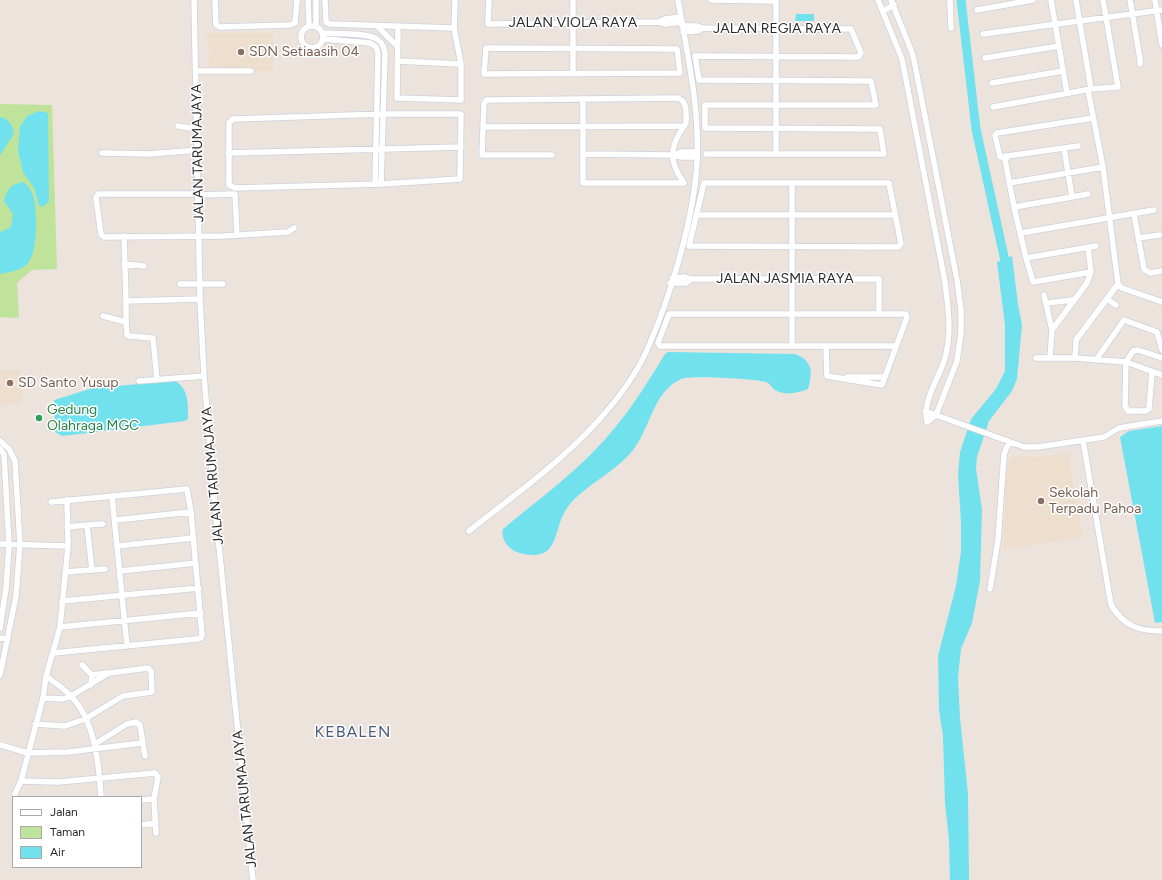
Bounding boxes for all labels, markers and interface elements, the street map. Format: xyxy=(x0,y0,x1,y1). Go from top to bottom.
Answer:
street label: JALAN VIOLA RAYA xyxy=(509,15,637,31)
street label: JALAN REGIA RAYA xyxy=(713,21,841,37)
place label: SDN Setiaasih 04 xyxy=(249,44,359,60)
marker: SDN Setiaasih 04 xyxy=(236,47,246,57)
street label: JALAN TARUMAJAYA xyxy=(188,84,208,222)
street label: JALAN JASMIA RAYA xyxy=(716,271,854,287)
place label: SD Santo Yusup xyxy=(18,375,119,391)
marker: SD Santo Yusup xyxy=(5,378,15,388)
place label: Gedung Olahraga MGC xyxy=(47,402,139,434)
street label: JALAN TARUMAJAYA xyxy=(199,406,227,546)
marker: Gedung Olahraga MGC xyxy=(34,413,44,423)
place label: Sekolah Terpadu Pahoa xyxy=(1049,485,1141,518)
marker: Sekolah Terpadu Pahoa xyxy=(1036,496,1046,506)
district label: KEBALEN xyxy=(314,722,392,742)
street label: JALAN TARUMAJAYA xyxy=(229,729,261,869)
legend xyxy=(12,796,142,868)
text: Jalan xyxy=(50,805,78,819)
text: Taman xyxy=(50,825,85,839)
text: Air xyxy=(50,845,65,859)

